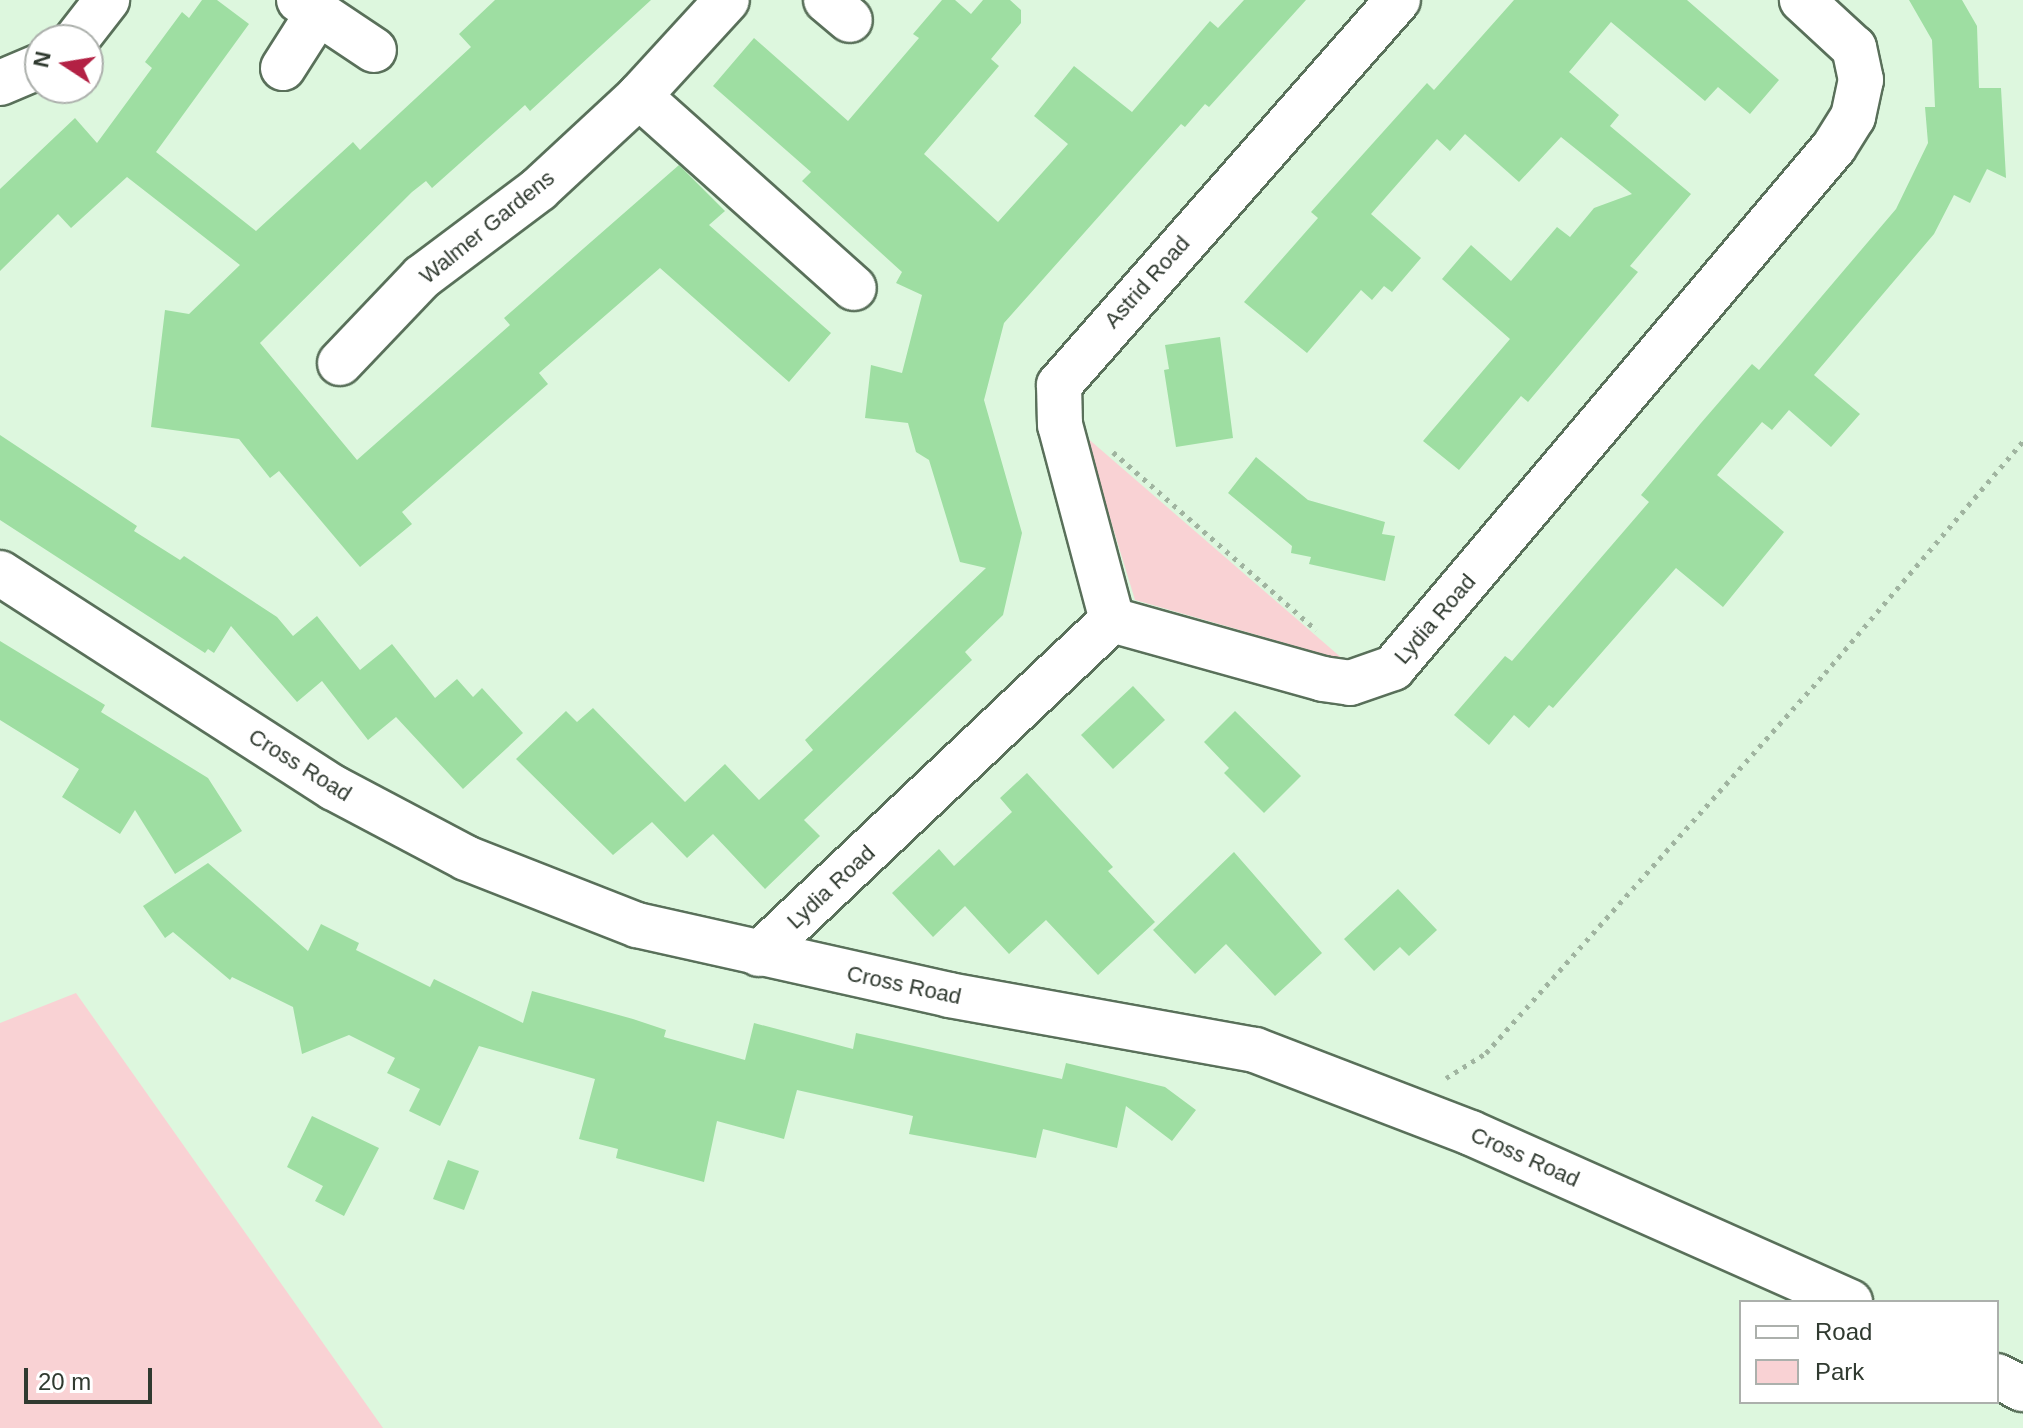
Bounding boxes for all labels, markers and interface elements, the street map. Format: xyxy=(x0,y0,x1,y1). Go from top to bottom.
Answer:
north arrow xyxy=(24,24,104,104)
text: N xyxy=(28,49,56,70)
street label: Walmer Gardens xyxy=(414,165,560,289)
street label: Astrid Road xyxy=(1099,230,1195,334)
street label: Lydia Road xyxy=(1389,569,1481,669)
street label: Cross Road xyxy=(244,723,356,807)
street label: Lydia Road xyxy=(782,840,880,934)
street label: Cross Road xyxy=(844,960,964,1010)
street label: Cross Road xyxy=(1467,1121,1583,1193)
legend xyxy=(1739,1300,1999,1404)
text: Road xyxy=(1815,1318,1872,1345)
scale bar xyxy=(28,1352,156,1402)
text: Park xyxy=(1815,1358,1864,1385)
text: 20 m xyxy=(38,1368,91,1395)

